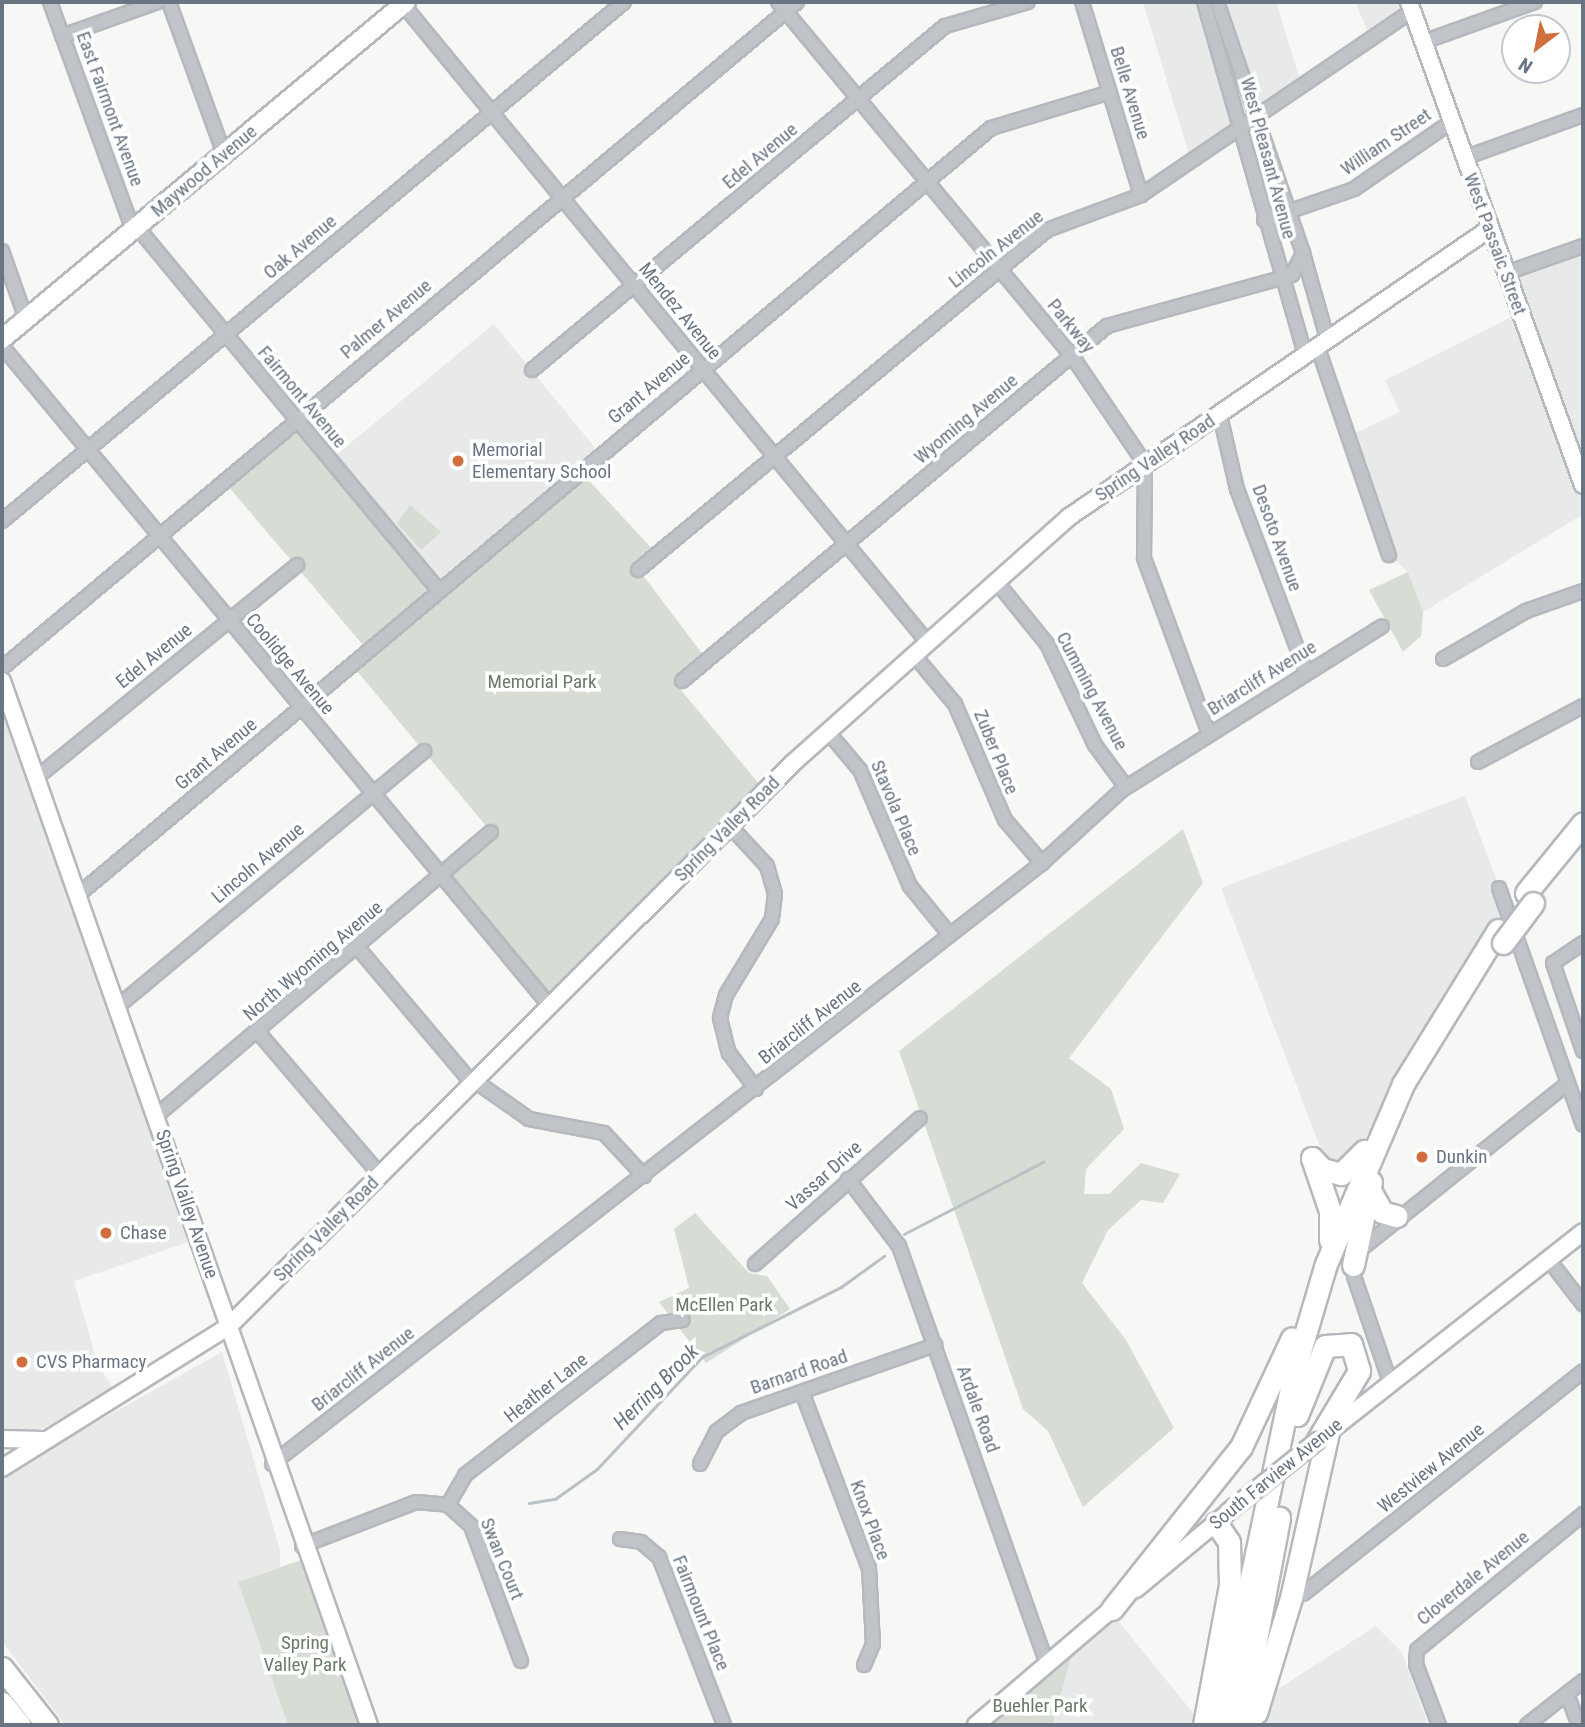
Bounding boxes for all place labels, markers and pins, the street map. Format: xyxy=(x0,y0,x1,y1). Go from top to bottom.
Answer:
place label: Memorial Elementary School xyxy=(472,439,611,483)
marker: Memorial Elementary School xyxy=(450,453,466,469)
place label: Dunkin xyxy=(1436,1146,1487,1168)
marker: Dunkin xyxy=(1414,1149,1430,1165)
place label: Chase xyxy=(120,1222,167,1244)
marker: Chase xyxy=(98,1225,114,1241)
place label: CVS Pharmacy xyxy=(36,1351,146,1373)
marker: CVS Pharmacy xyxy=(14,1354,30,1370)

